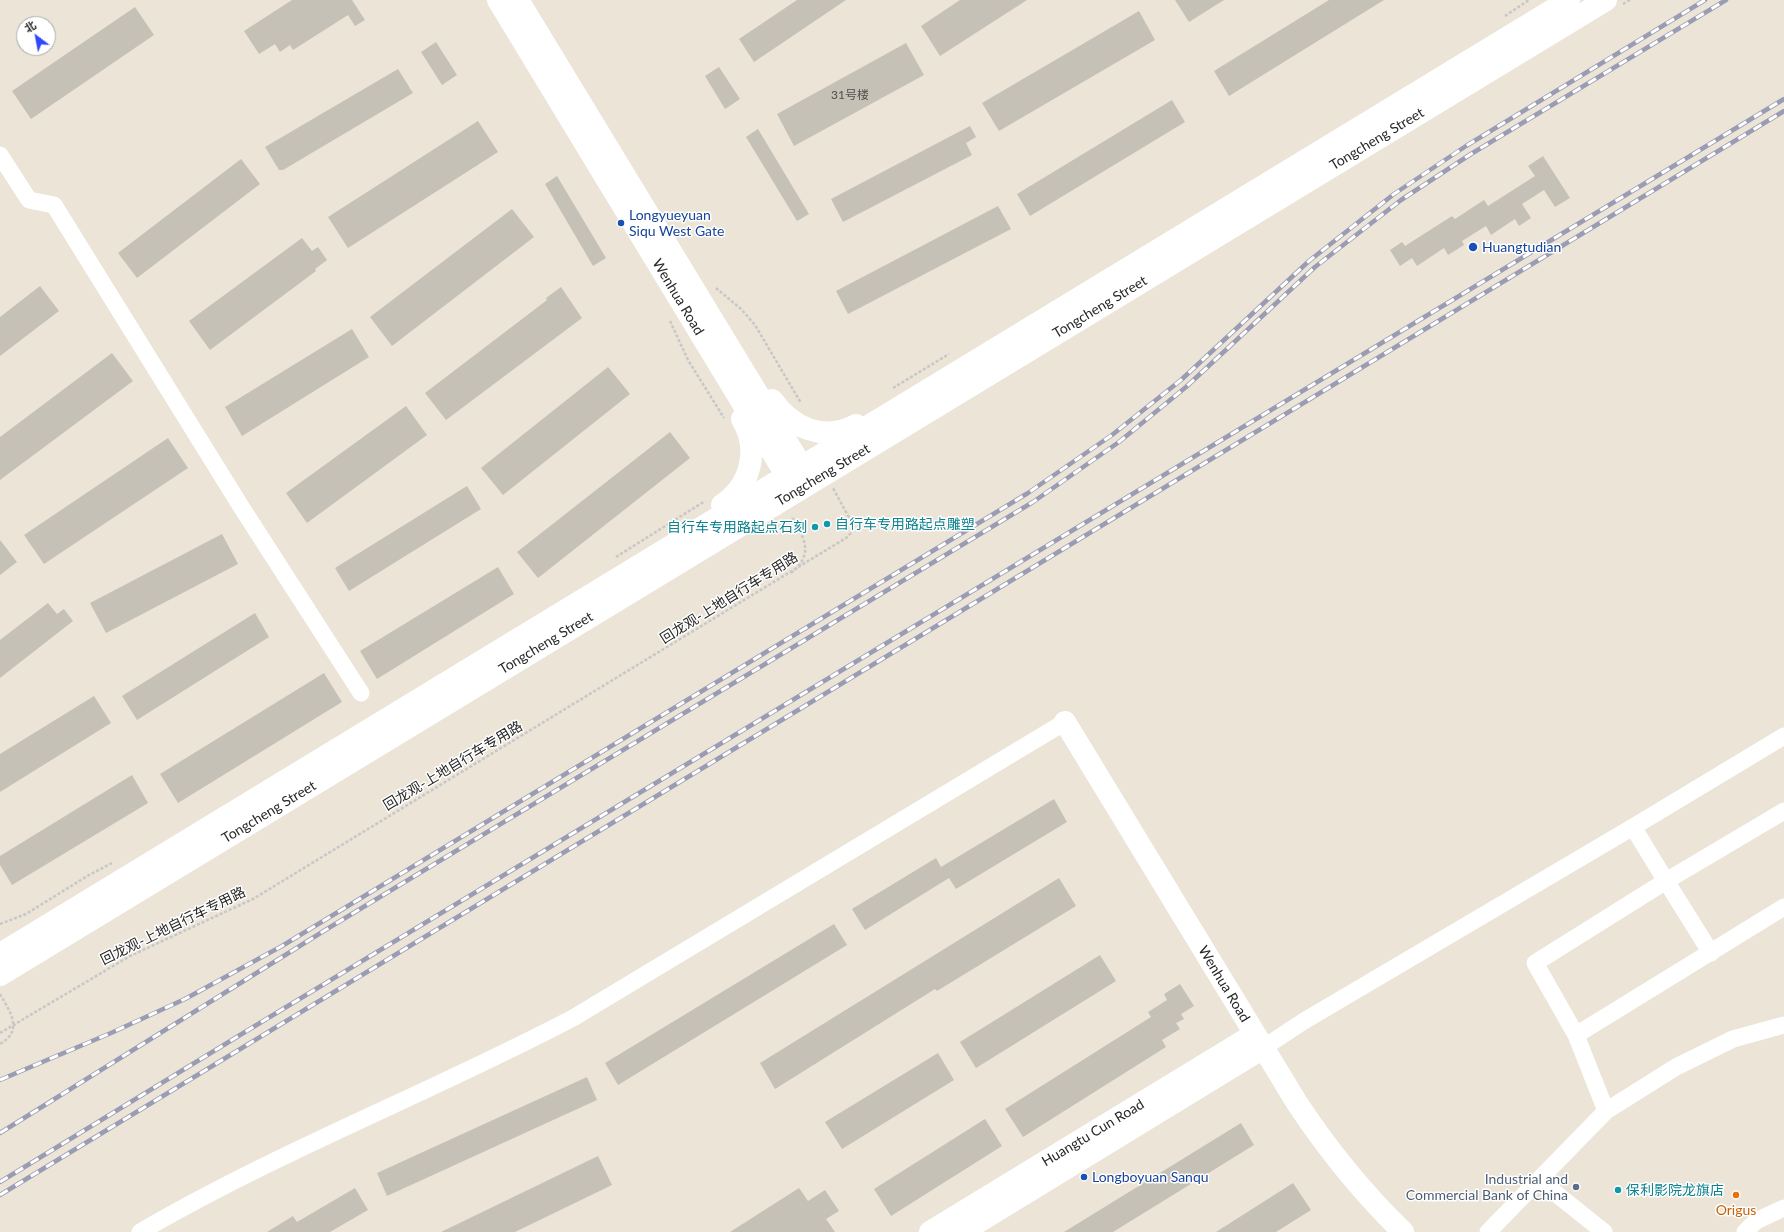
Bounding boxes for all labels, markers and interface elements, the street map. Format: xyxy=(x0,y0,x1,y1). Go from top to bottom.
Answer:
north arrow xyxy=(16,16,56,56)
text: 北 xyxy=(22,18,38,35)
house number: 31号楼 xyxy=(831,88,869,102)
street label: Tongcheng Street xyxy=(1327,104,1427,174)
place label: Longyueyuan Siqu West Gate xyxy=(629,207,724,240)
marker: Longyueyuan Siqu West Gate xyxy=(616,218,626,228)
place label: Huangtudian xyxy=(1482,239,1561,255)
marker: Huangtudian xyxy=(1467,241,1479,253)
street label: Wenhua Road xyxy=(649,256,707,338)
street label: Tongcheng Street xyxy=(1050,272,1150,342)
street label: Tongcheng Street xyxy=(773,440,873,510)
place label: 自行车专用路起点雕塑 xyxy=(835,516,975,532)
place label: 自行车专用路起点石刻 xyxy=(667,519,807,535)
marker: 自行车专用路起点雕塑 xyxy=(822,519,832,529)
marker: 自行车专用路起点石刻 xyxy=(810,522,820,532)
street label: 回龙观-上地自行车专用路 xyxy=(657,549,801,647)
street label: Tongcheng Street xyxy=(496,608,596,678)
street label: 回龙观-上地自行车专用路 xyxy=(380,718,526,814)
street label: Tongcheng Street xyxy=(219,777,319,847)
street label: 回龙观-上地自行车专用路 xyxy=(98,884,248,968)
street label: Wenhua Road xyxy=(1195,943,1253,1025)
street label: Huangtu Cun Road xyxy=(1039,1096,1147,1170)
place label: Longboyuan Sanqu xyxy=(1092,1169,1209,1185)
place label: Industrial and Commercial Bank of China xyxy=(1406,1171,1568,1204)
marker: Longboyuan Sanqu xyxy=(1079,1172,1089,1182)
marker: Industrial and Commercial Bank of China xyxy=(1571,1182,1581,1192)
place label: 保利影院龙旗店 xyxy=(1626,1182,1724,1198)
marker: 保利影院龙旗店 xyxy=(1613,1185,1623,1195)
marker: Origus xyxy=(1731,1190,1741,1200)
place label: Origus xyxy=(1716,1202,1756,1218)

